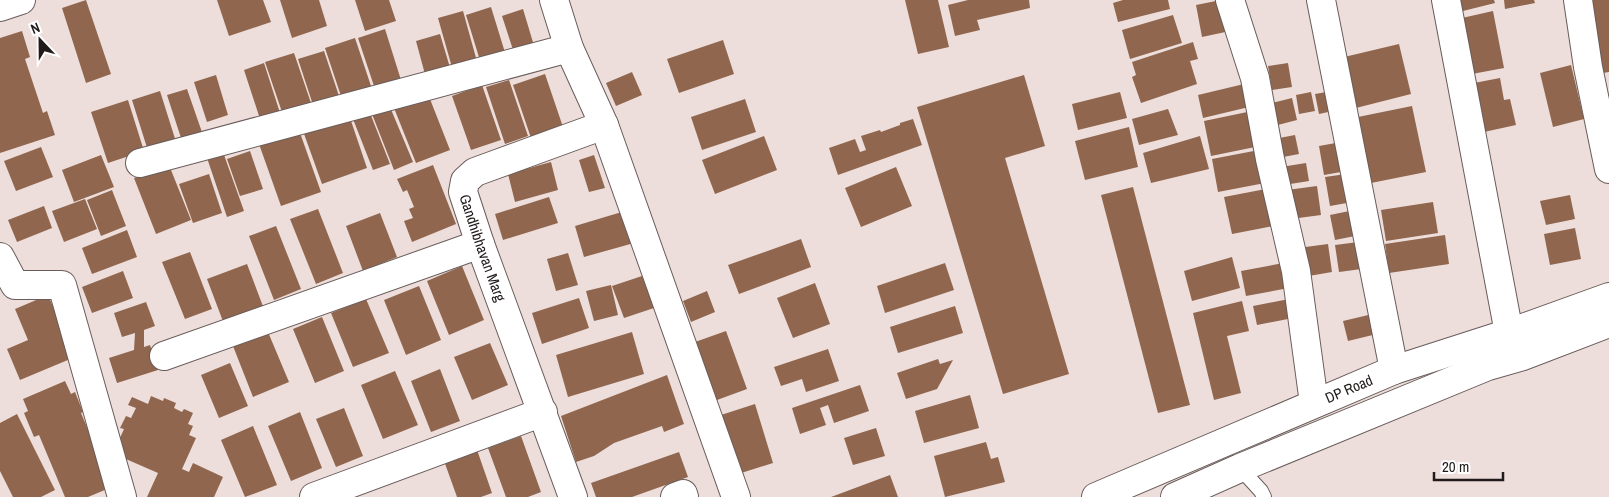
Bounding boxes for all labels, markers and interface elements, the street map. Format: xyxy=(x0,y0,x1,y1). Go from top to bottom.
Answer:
north arrow xyxy=(15,15,65,65)
text: N xyxy=(28,18,42,38)
street label: Gandhibhavan Marg xyxy=(454,192,511,304)
street label: DP Road xyxy=(1322,369,1376,408)
scale bar xyxy=(1434,450,1503,482)
text: 20 m xyxy=(1442,456,1469,477)

